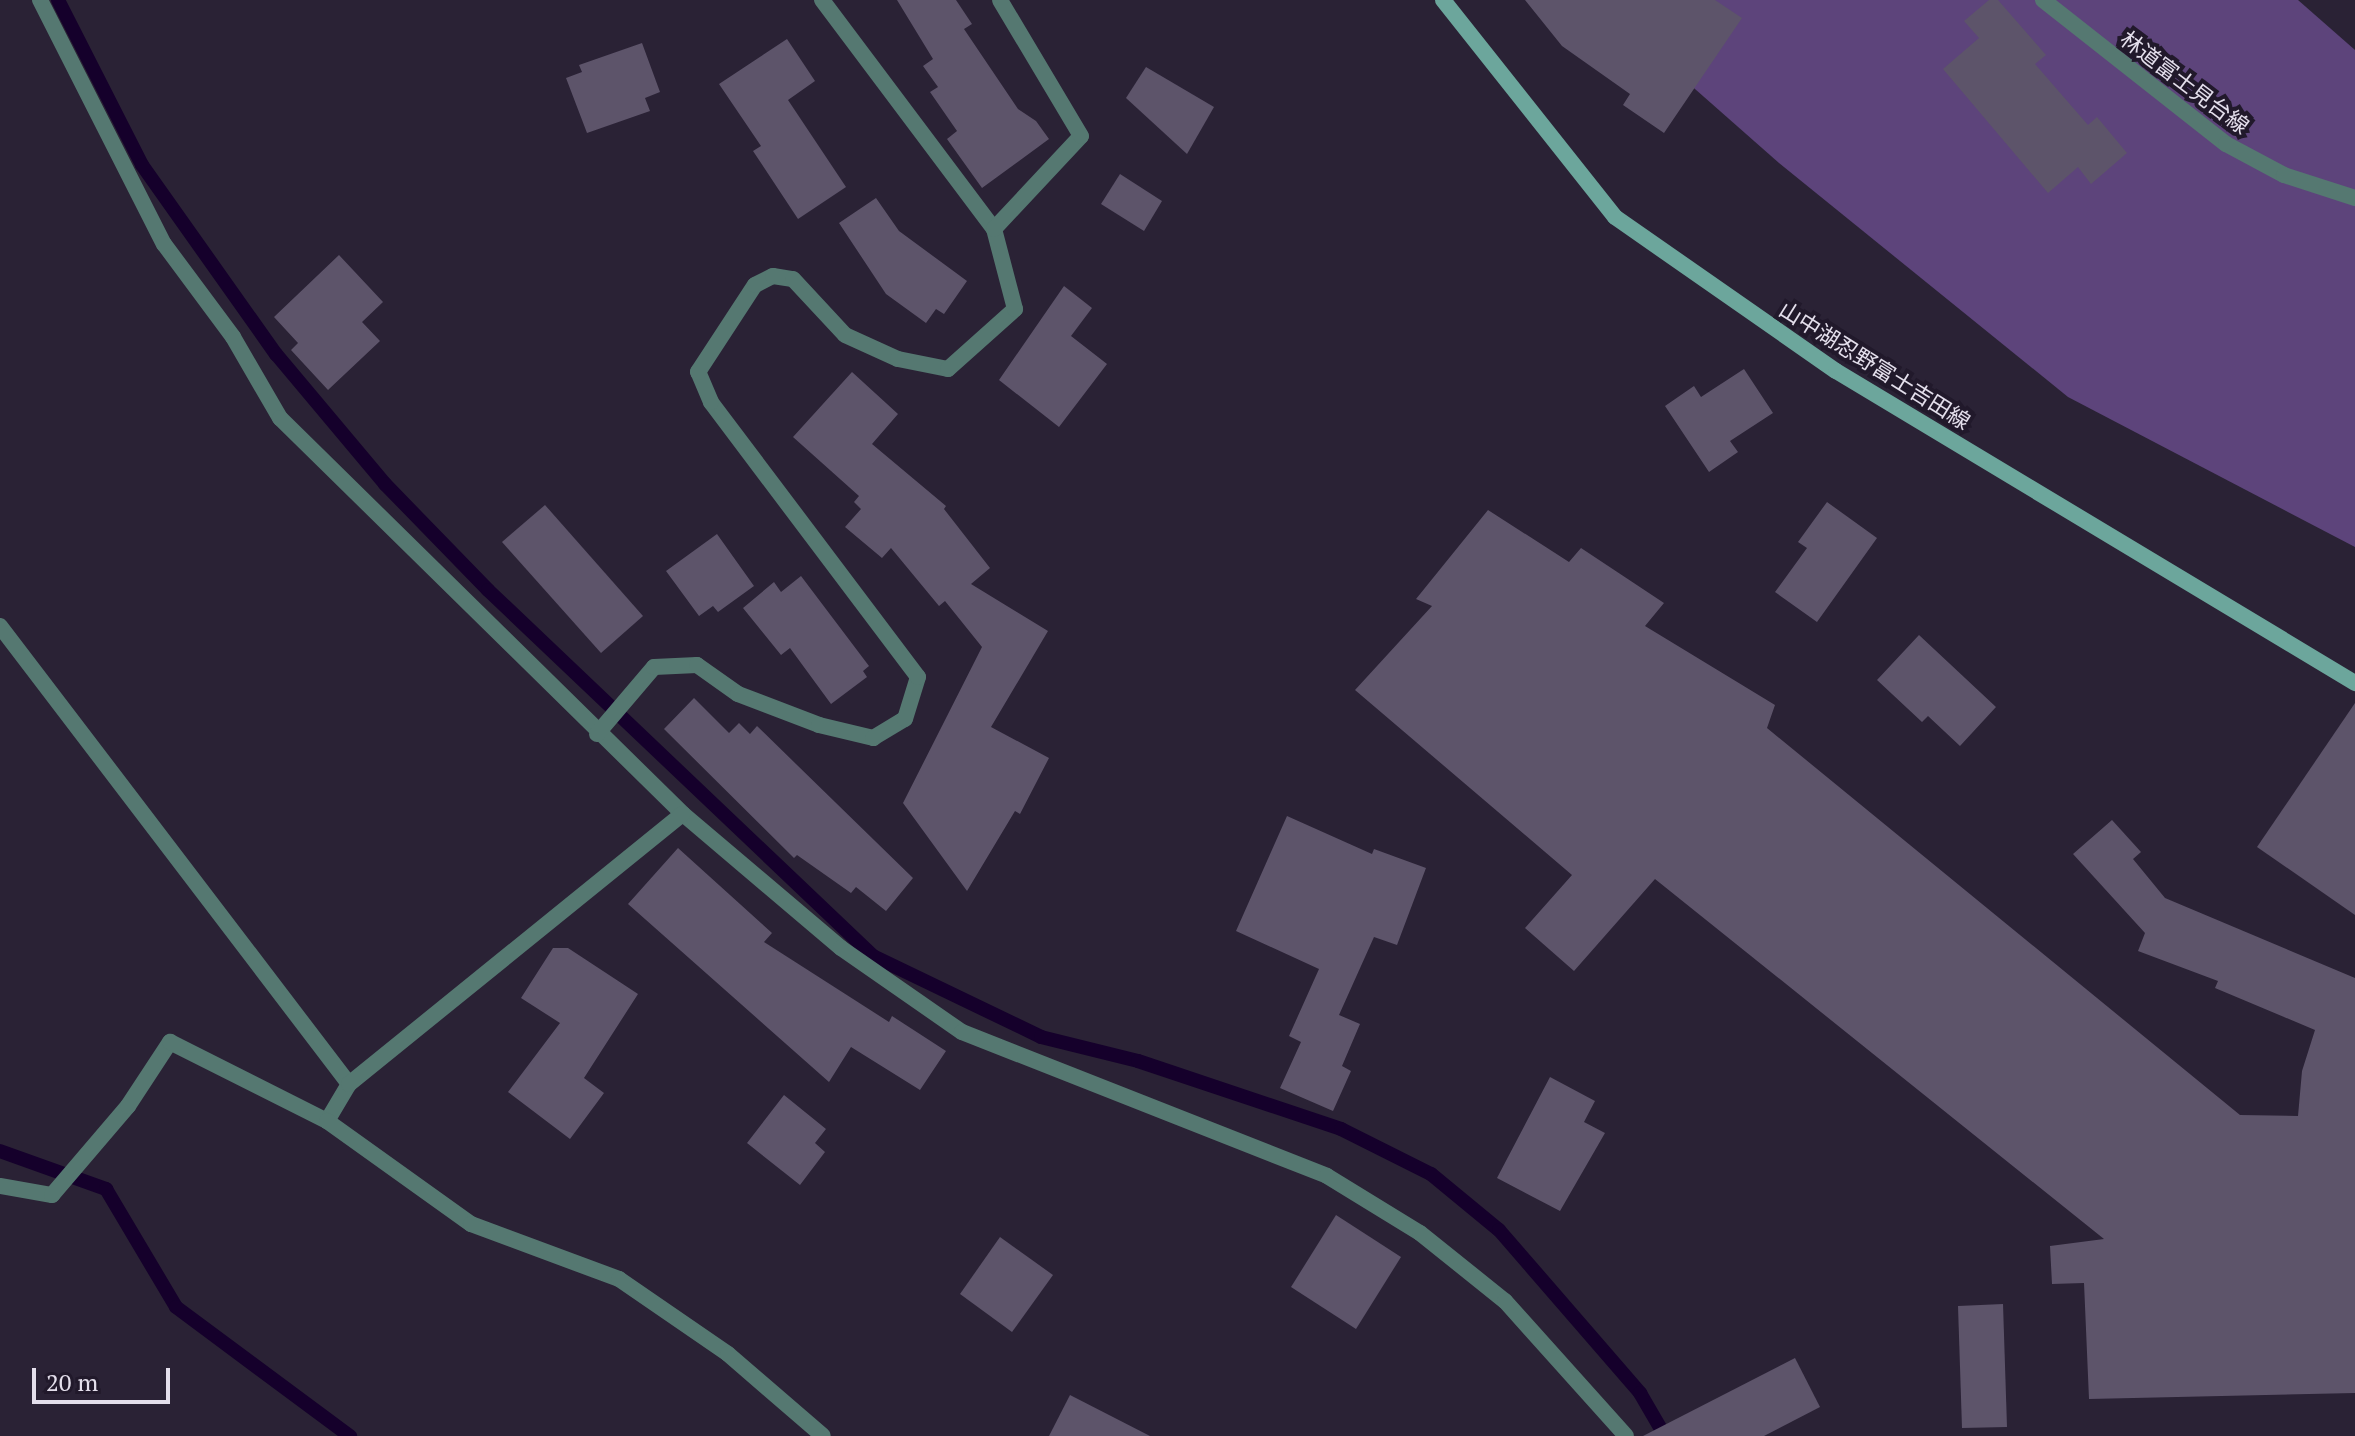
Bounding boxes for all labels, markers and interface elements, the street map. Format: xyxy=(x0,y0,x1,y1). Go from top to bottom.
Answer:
street label: 林道富士見台線 xyxy=(2116,25,2254,139)
street label: 山中湖忍野富士吉田線 xyxy=(1775,296,1975,434)
scale bar xyxy=(36,1352,174,1402)
text: 20 m xyxy=(46,1366,98,1398)

